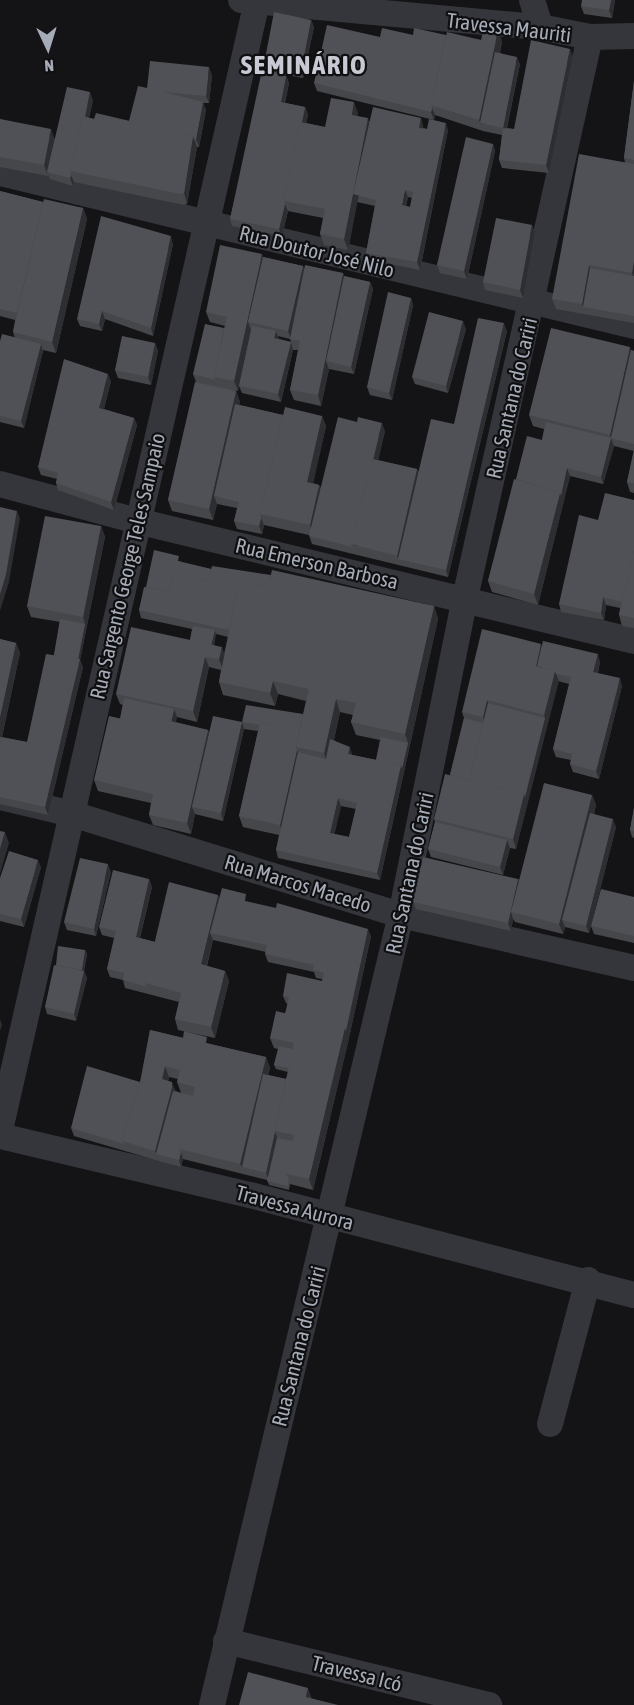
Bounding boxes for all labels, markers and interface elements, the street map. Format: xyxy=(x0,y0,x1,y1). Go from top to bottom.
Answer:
street label: Travessa Mauriti xyxy=(446,7,572,47)
north arrow xyxy=(18,18,78,78)
district label: SEMINÁRIO xyxy=(241,49,367,81)
text: N xyxy=(44,57,55,75)
street label: Rua Doutor José Nilo xyxy=(237,220,397,282)
street label: Rua Santana do Cariri xyxy=(480,315,542,481)
street label: Rua Sargento George Teles Sampaio xyxy=(84,431,170,701)
street label: Rua Emerson Barbosa xyxy=(233,532,401,594)
street label: Rua Santana do Cariri xyxy=(380,790,438,956)
street label: Rua Marcos Macedo xyxy=(222,849,374,917)
street label: Travessa Aurora xyxy=(233,1179,357,1235)
street label: Rua Santana do Cariri xyxy=(266,1263,330,1429)
street label: Travessa Icó xyxy=(309,1650,405,1696)

